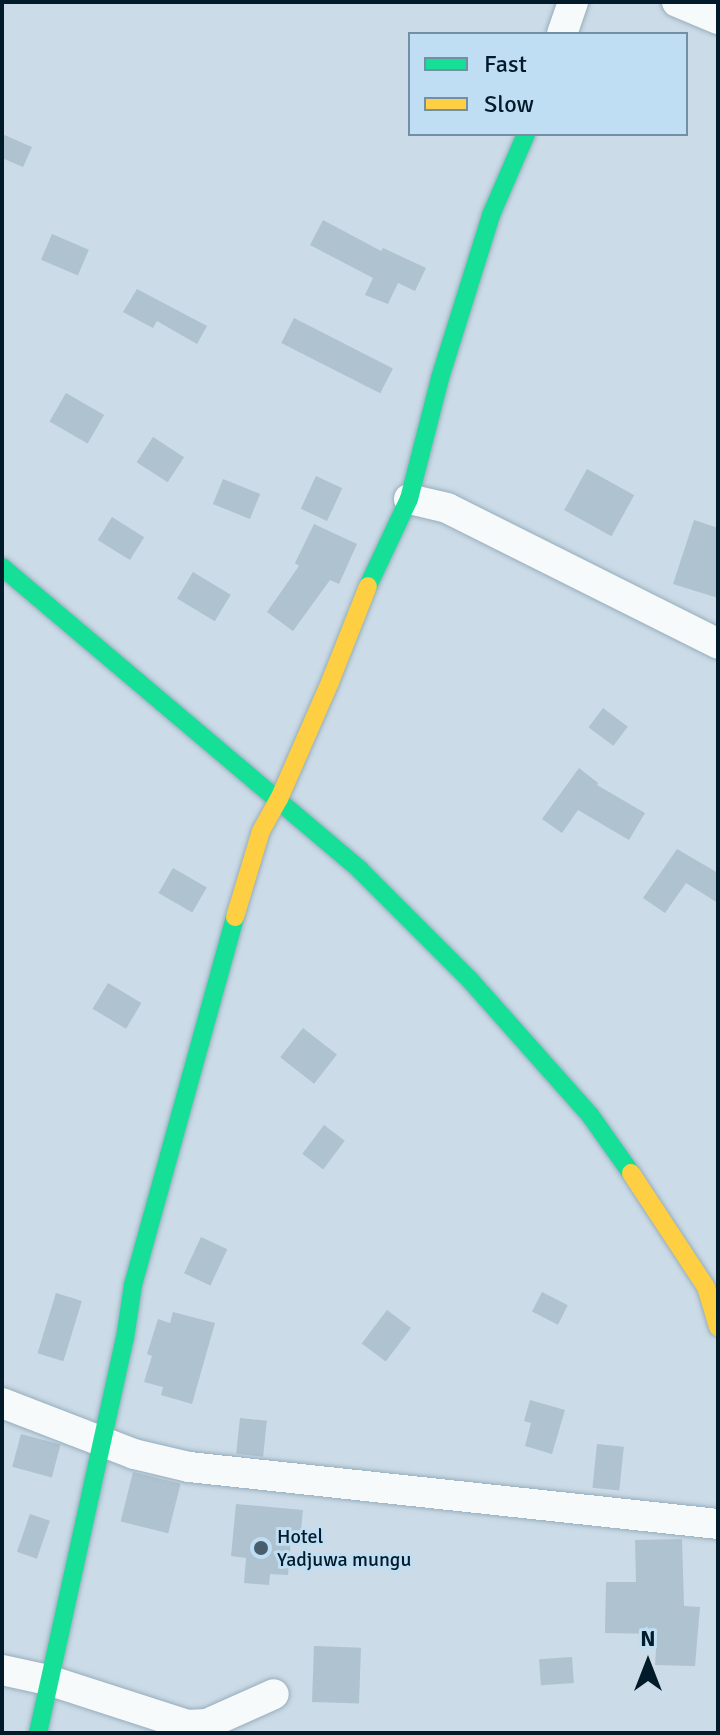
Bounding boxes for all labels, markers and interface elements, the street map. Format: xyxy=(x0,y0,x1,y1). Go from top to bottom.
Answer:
legend xyxy=(408,32,688,136)
text: Fast xyxy=(484,49,527,79)
text: Slow xyxy=(484,89,534,119)
place label: Hotel Yadjuwa mungu xyxy=(277,1524,411,1571)
marker: Hotel Yadjuwa mungu xyxy=(252,1539,270,1557)
north arrow xyxy=(608,1623,688,1703)
text: N xyxy=(640,1625,656,1652)

